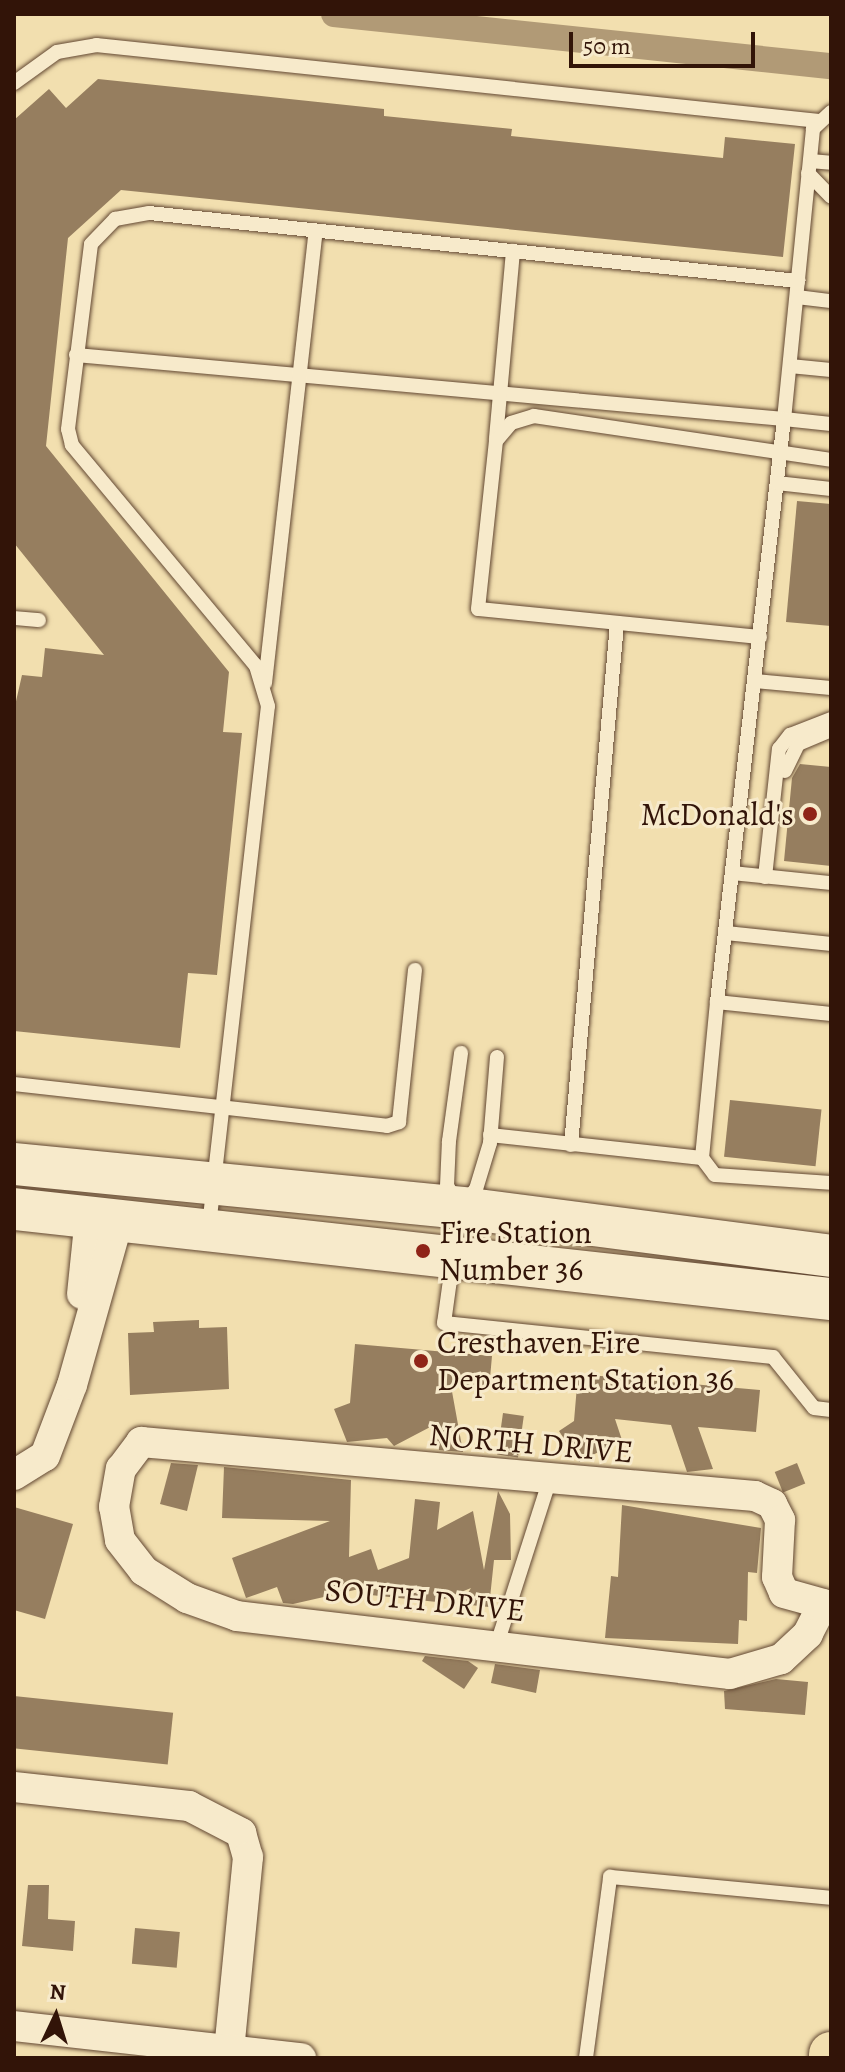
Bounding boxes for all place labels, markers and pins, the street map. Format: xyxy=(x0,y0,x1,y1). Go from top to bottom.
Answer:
place label: McDonald's xyxy=(641,795,794,833)
marker: McDonald's xyxy=(801,805,819,823)
place label: Fire Station Number 36 xyxy=(439,1214,592,1289)
marker: Fire Station Number 36 xyxy=(414,1242,432,1260)
place label: Cresthaven Fire Department Station 36 xyxy=(437,1324,734,1399)
marker: Cresthaven Fire Department Station 36 xyxy=(412,1352,430,1370)

